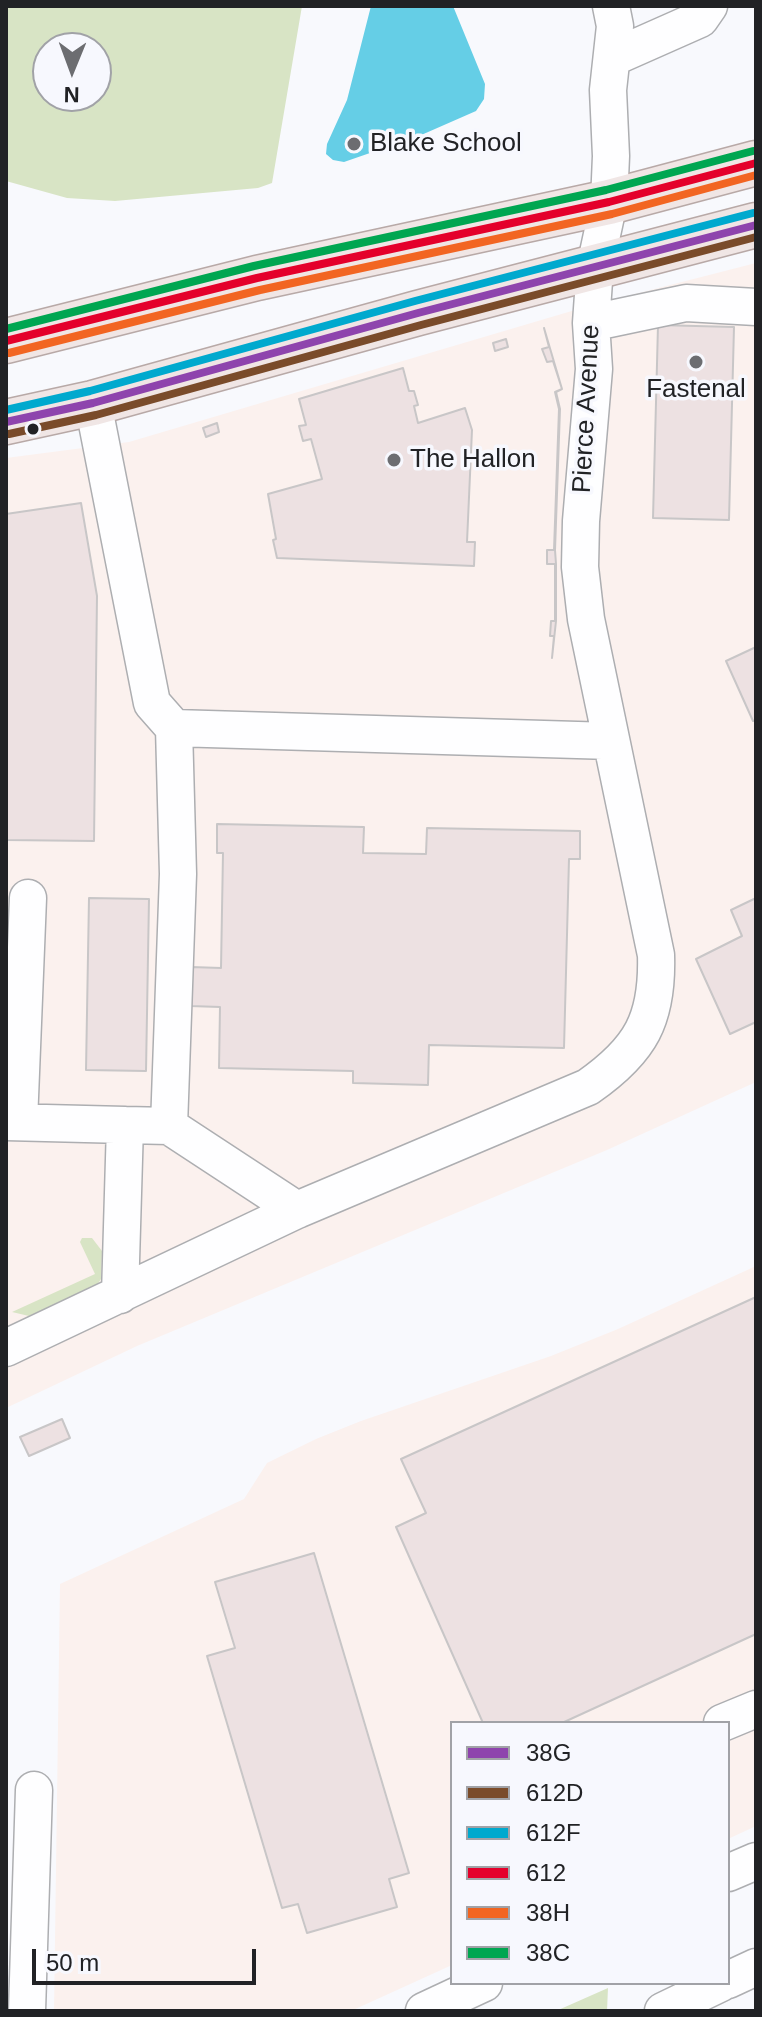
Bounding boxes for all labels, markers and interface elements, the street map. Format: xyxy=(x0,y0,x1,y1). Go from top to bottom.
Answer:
north arrow xyxy=(32,32,112,112)
text: N xyxy=(63,82,80,107)
place label: Blake School xyxy=(370,128,522,160)
marker: Blake School xyxy=(345,135,363,153)
street label: Pierce Avenue xyxy=(567,324,607,494)
marker: Fastenal xyxy=(687,353,705,371)
place label: Fastenal xyxy=(646,374,746,406)
unlabelled marker xyxy=(25,421,41,437)
place label: The Hallon xyxy=(410,444,536,476)
marker: The Hallon xyxy=(385,451,403,469)
legend xyxy=(450,1721,730,1985)
text: 38G xyxy=(526,1739,571,1766)
text: 612D xyxy=(526,1779,583,1806)
text: 612F xyxy=(526,1819,581,1846)
text: 612 xyxy=(526,1859,566,1886)
text: 38H xyxy=(526,1899,570,1926)
scale bar xyxy=(36,1933,260,1983)
text: 38C xyxy=(526,1939,570,1966)
text: 50 m xyxy=(46,1949,99,1976)

